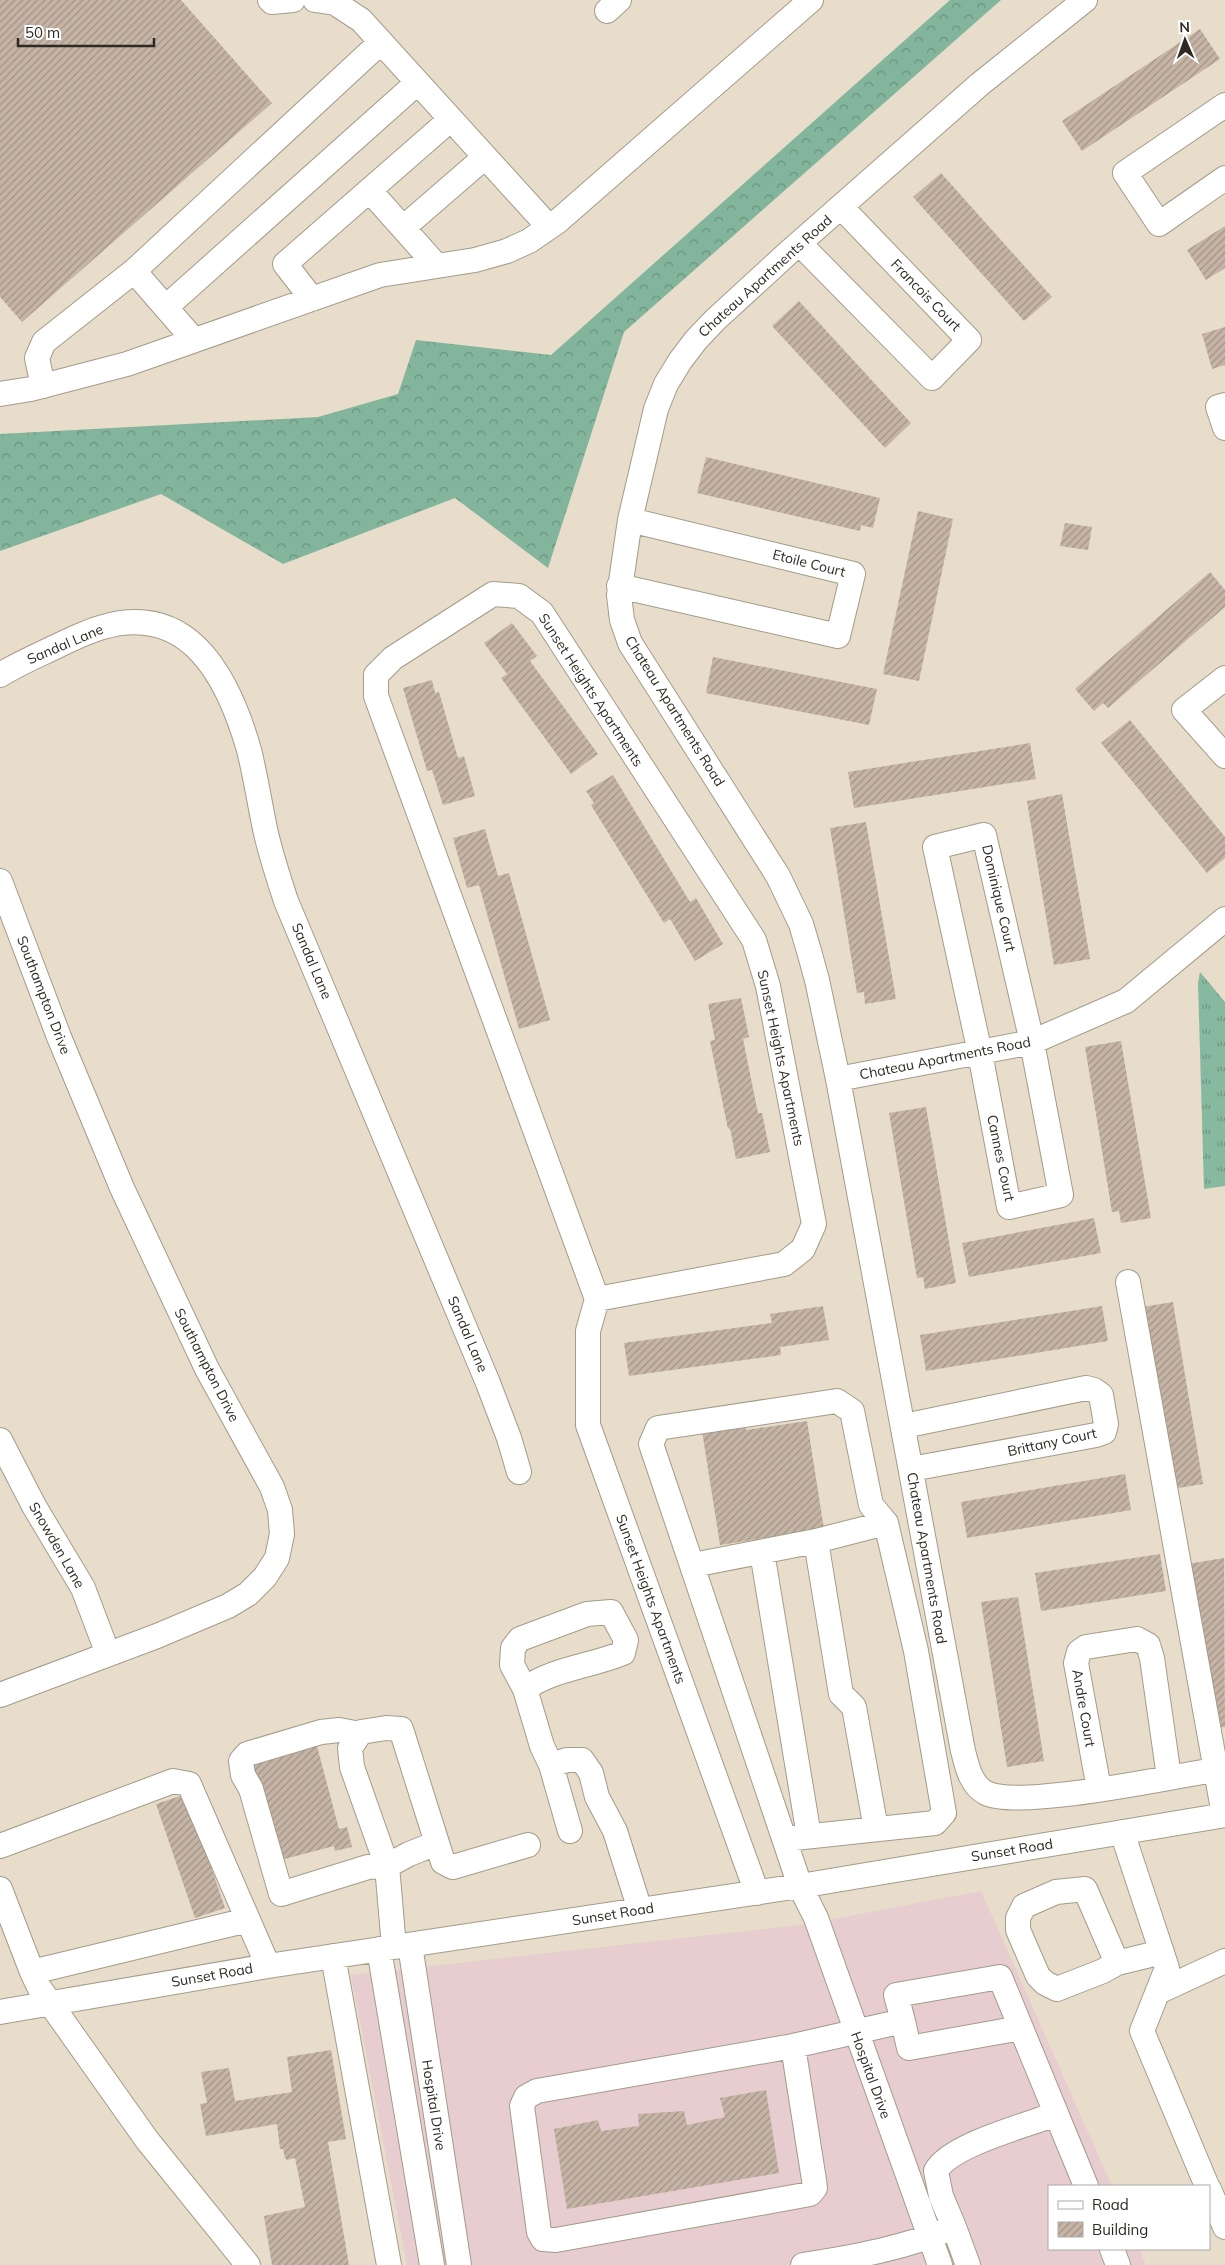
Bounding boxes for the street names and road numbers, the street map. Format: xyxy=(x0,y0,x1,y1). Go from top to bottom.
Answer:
street label: Chateau Apartments Road xyxy=(694,211,836,341)
street label: Francois Court xyxy=(887,255,965,335)
street label: Etoile Court xyxy=(771,545,847,581)
street label: Sunset Heights Apartments xyxy=(535,610,647,770)
street label: Sandal Lane xyxy=(24,620,106,668)
street label: Chateau Apartments Road xyxy=(621,632,729,790)
street label: Dominique Court xyxy=(978,843,1020,953)
street label: Sandal Lane xyxy=(288,920,336,1002)
street label: Southampton Drive xyxy=(13,933,75,1057)
street label: Sunset Heights Apartments xyxy=(754,968,808,1148)
street label: Chateau Apartments Road xyxy=(858,1033,1032,1083)
street label: Cannes Court xyxy=(983,1113,1019,1203)
street label: Sandal Lane xyxy=(444,1293,492,1375)
street label: Southampton Drive xyxy=(171,1305,243,1425)
street label: Brittany Court xyxy=(1006,1424,1098,1460)
street label: Chateau Apartments Road xyxy=(903,1471,951,1645)
street label: Snowden Lane xyxy=(25,1499,89,1591)
street label: Sunset Heights Apartments xyxy=(612,1512,690,1686)
street label: Andre Court xyxy=(1068,1668,1100,1748)
street label: Sunset Road xyxy=(970,1835,1054,1865)
street label: Sunset Road xyxy=(571,1899,655,1929)
street label: Sunset Road xyxy=(170,1959,254,1991)
street label: Hospital Drive xyxy=(847,2029,895,2121)
street label: Hospital Drive xyxy=(418,2058,450,2152)

